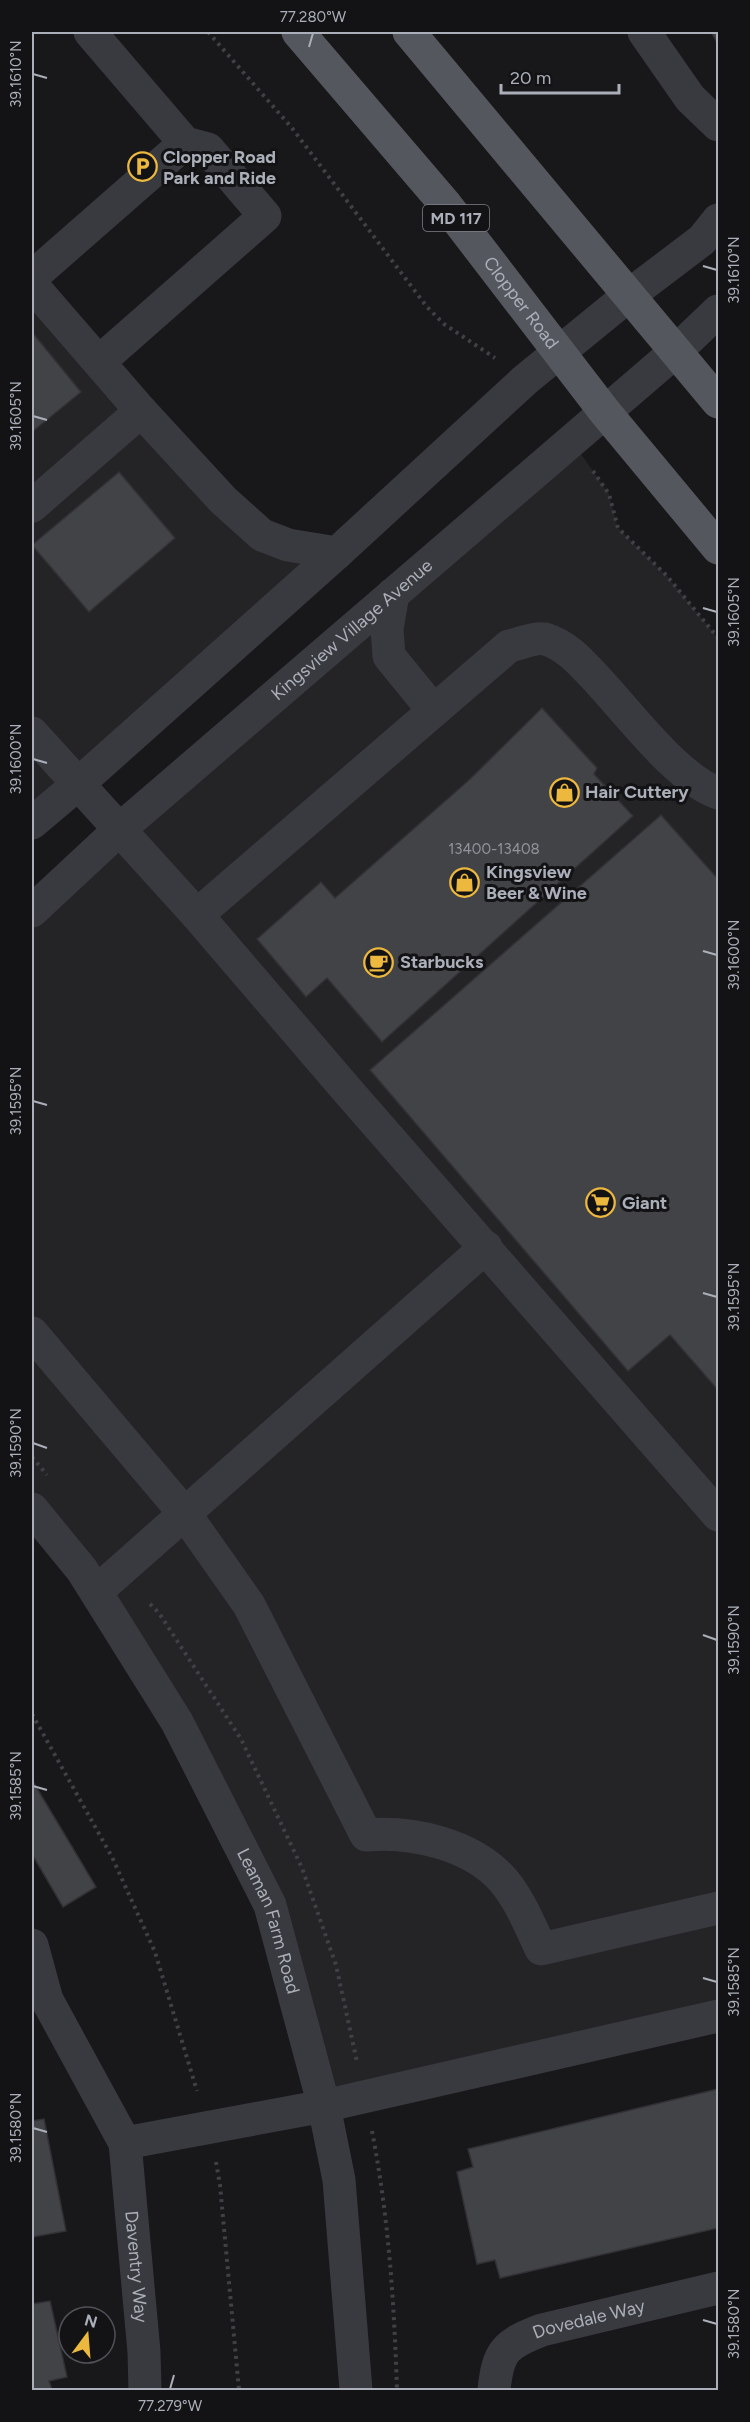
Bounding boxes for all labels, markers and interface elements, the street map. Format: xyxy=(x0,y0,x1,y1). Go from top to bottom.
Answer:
text: 77.280°W xyxy=(280,8,347,26)
text: 39.1610°N xyxy=(7,40,25,108)
scale bar xyxy=(501,57,620,95)
text: 20 m xyxy=(510,67,551,89)
place label: Clopper Road Park and Ride xyxy=(163,146,276,189)
parking icon: Clopper Road Park and Ride xyxy=(126,151,158,183)
road number: MD 117 xyxy=(423,205,489,231)
text: 39.1610°N xyxy=(725,236,743,304)
street label: Clopper Road xyxy=(479,252,564,353)
text: 39.1605°N xyxy=(7,381,25,451)
street label: Kingsview Village Avenue xyxy=(267,554,437,705)
text: 39.1605°N xyxy=(725,577,743,647)
text: 39.1600°N xyxy=(7,724,25,794)
shop icon: Hair Cuttery xyxy=(548,776,580,808)
place label: Hair Cuttery xyxy=(585,781,689,803)
house number: 13400-13408 xyxy=(448,840,540,858)
place label: Kingsview Beer & Wine xyxy=(486,861,587,904)
shop icon: Kingsview Beer & Wine xyxy=(449,866,481,898)
text: 39.1600°N xyxy=(725,920,743,990)
cafe icon: Starbucks xyxy=(363,946,395,978)
place label: Starbucks xyxy=(400,951,484,973)
text: 39.1595°N xyxy=(7,1067,25,1135)
supermarket icon: Giant xyxy=(585,1187,617,1219)
place label: Giant xyxy=(622,1192,667,1214)
text: 39.1595°N xyxy=(725,1263,743,1331)
text: 39.1590°N xyxy=(7,1408,25,1478)
text: 39.1590°N xyxy=(725,1605,743,1675)
text: 39.1585°N xyxy=(7,1751,25,1821)
street label: Leaman Farm Road xyxy=(232,1845,304,1996)
text: 39.1585°N xyxy=(725,1947,743,2017)
text: 39.1580°N xyxy=(7,2093,25,2163)
street label: Daventry Way xyxy=(120,2210,152,2324)
text: 39.1580°N xyxy=(725,2289,743,2359)
street label: Dovedale Way xyxy=(529,2295,648,2344)
north arrow xyxy=(57,2305,117,2365)
text: N xyxy=(82,2310,100,2332)
text: 77.279°W xyxy=(138,2397,203,2415)

